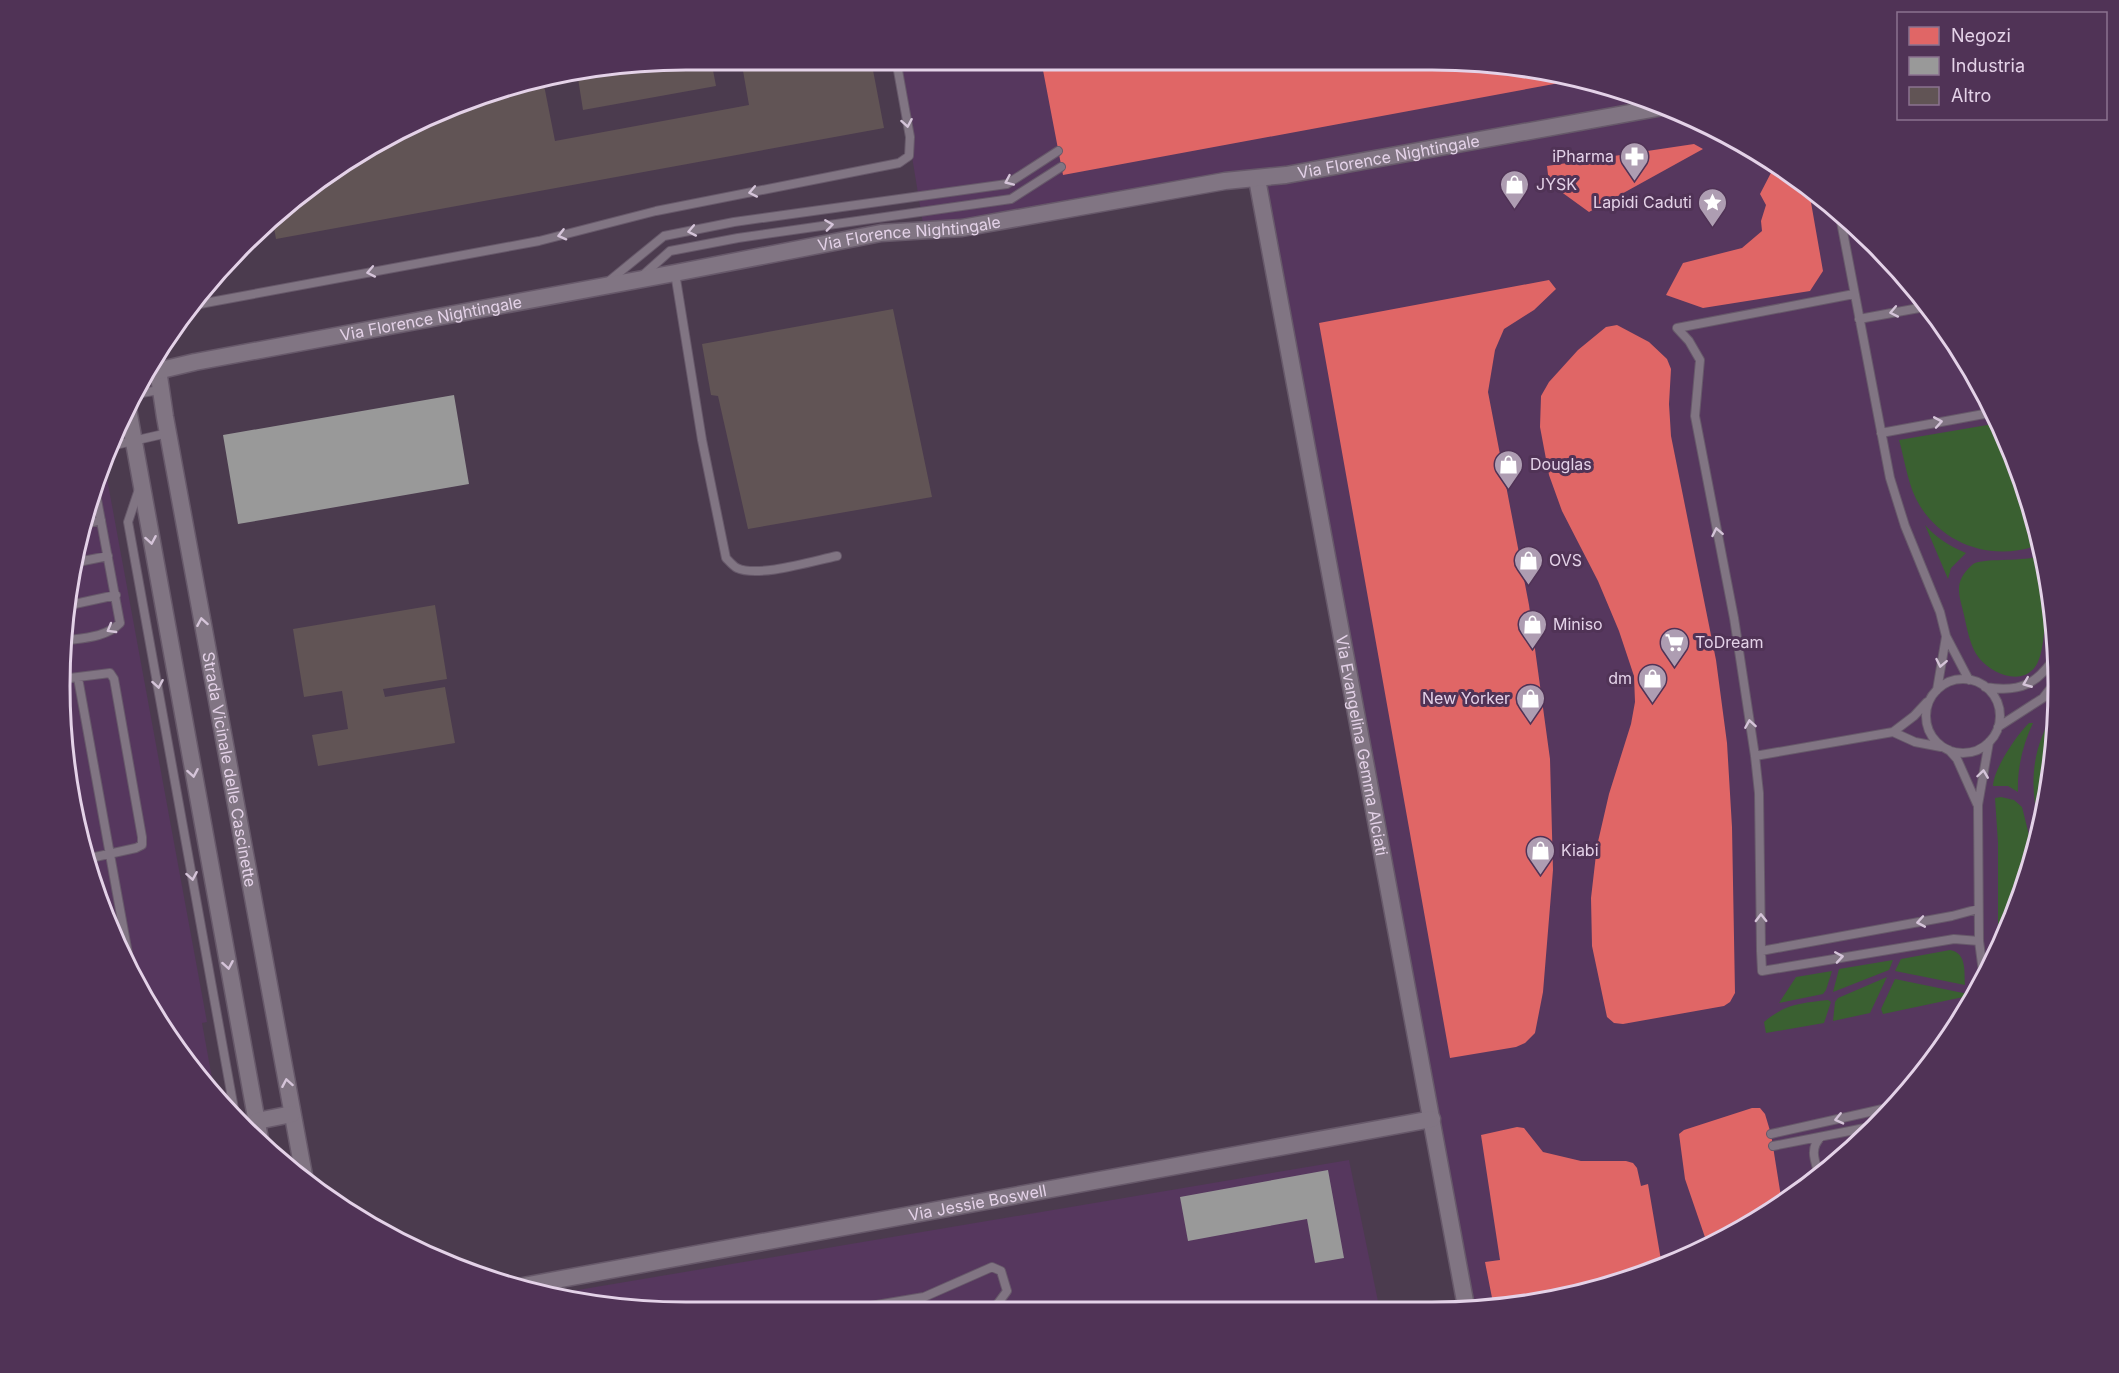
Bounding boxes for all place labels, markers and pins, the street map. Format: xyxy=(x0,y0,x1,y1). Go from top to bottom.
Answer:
pharmacy icon: iPharma xyxy=(1619,140,1651,182)
place label: iPharma xyxy=(1552,146,1614,166)
shop icon: JYSK xyxy=(1499,168,1531,210)
place label: JYSK xyxy=(1536,174,1577,194)
place icon: Lapidi Caduti xyxy=(1697,186,1729,228)
place label: Lapidi Caduti xyxy=(1593,192,1692,212)
shop icon: Douglas xyxy=(1493,448,1525,490)
place label: Douglas xyxy=(1530,454,1592,474)
shop icon: OVS xyxy=(1512,544,1544,586)
place label: OVS xyxy=(1549,550,1582,570)
shop icon: Miniso xyxy=(1516,608,1548,650)
place label: Miniso xyxy=(1553,614,1603,634)
supermarket icon: ToDream xyxy=(1658,626,1690,668)
place label: ToDream xyxy=(1695,632,1763,652)
shop icon: dm xyxy=(1637,662,1669,704)
place label: dm xyxy=(1608,668,1632,688)
shop icon: New Yorker xyxy=(1515,682,1547,724)
place label: New Yorker xyxy=(1422,688,1510,708)
shop icon: Kiabi xyxy=(1524,834,1556,876)
place label: Kiabi xyxy=(1561,840,1599,860)

